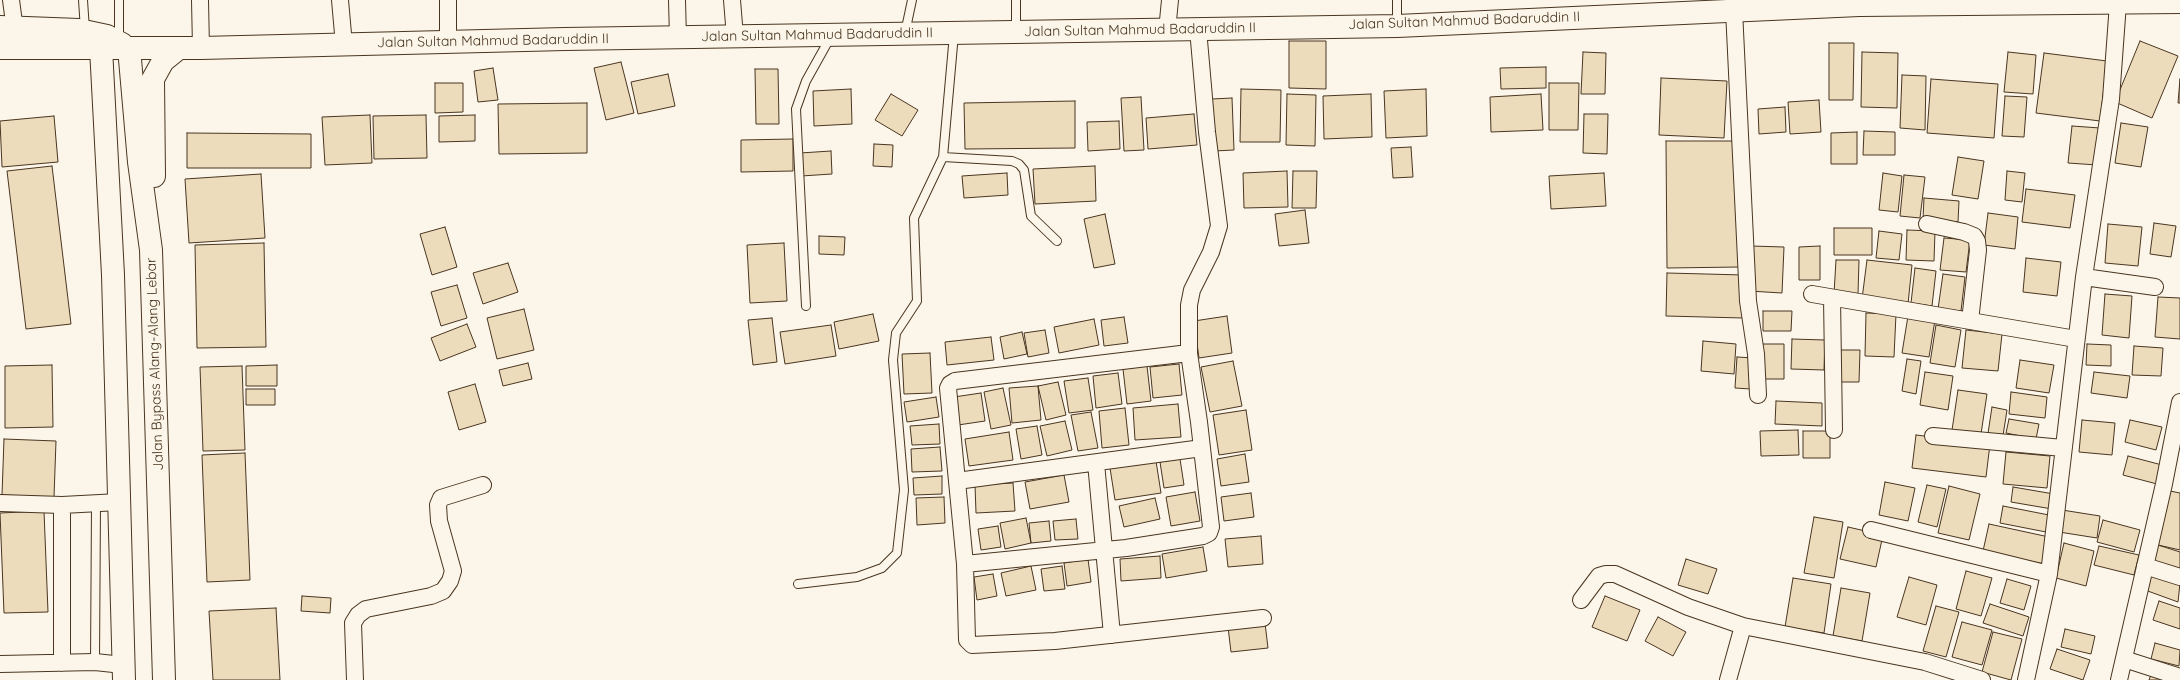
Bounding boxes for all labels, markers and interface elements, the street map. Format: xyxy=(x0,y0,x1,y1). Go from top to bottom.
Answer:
street label: Jalan Sultan Mahmud Badaruddin II xyxy=(1348,9,1580,33)
street label: Jalan Sultan Mahmud Badaruddin II xyxy=(1024,20,1256,40)
street label: Jalan Sultan Mahmud Badaruddin II xyxy=(701,25,933,45)
street label: Jalan Sultan Mahmud Badaruddin II xyxy=(377,31,609,51)
street label: Jalan Bypass Alang-Alang Lebar xyxy=(143,257,167,471)

